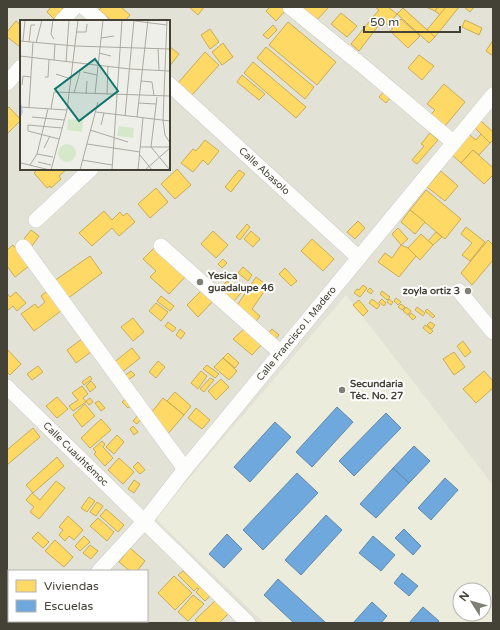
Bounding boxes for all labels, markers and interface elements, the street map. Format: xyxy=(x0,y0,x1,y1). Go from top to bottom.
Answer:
scale bar xyxy=(364,8,460,34)
text: 50 m xyxy=(370,15,399,29)
inset map xyxy=(20,20,170,170)
street label: Calle Abasolo xyxy=(236,145,292,197)
place label: Yesica guadalupe 46 xyxy=(208,270,274,294)
marker: Yesica guadalupe 46 xyxy=(195,277,205,287)
street label: Calle Francisco I. Madero xyxy=(254,284,339,383)
place label: zoyla ortiz 3 xyxy=(403,285,460,297)
marker: zoyla ortiz 3 xyxy=(463,286,473,296)
place label: Secundaria Téc. No. 27 xyxy=(349,378,404,402)
marker: Secundaria Téc. No. 27 xyxy=(337,385,347,395)
street label: Calle Cuauhtémoc xyxy=(40,420,111,489)
legend xyxy=(8,570,148,622)
text: Viviendas xyxy=(44,579,99,593)
north arrow xyxy=(452,582,492,622)
text: N xyxy=(457,589,472,604)
text: Escuelas xyxy=(44,599,94,613)

